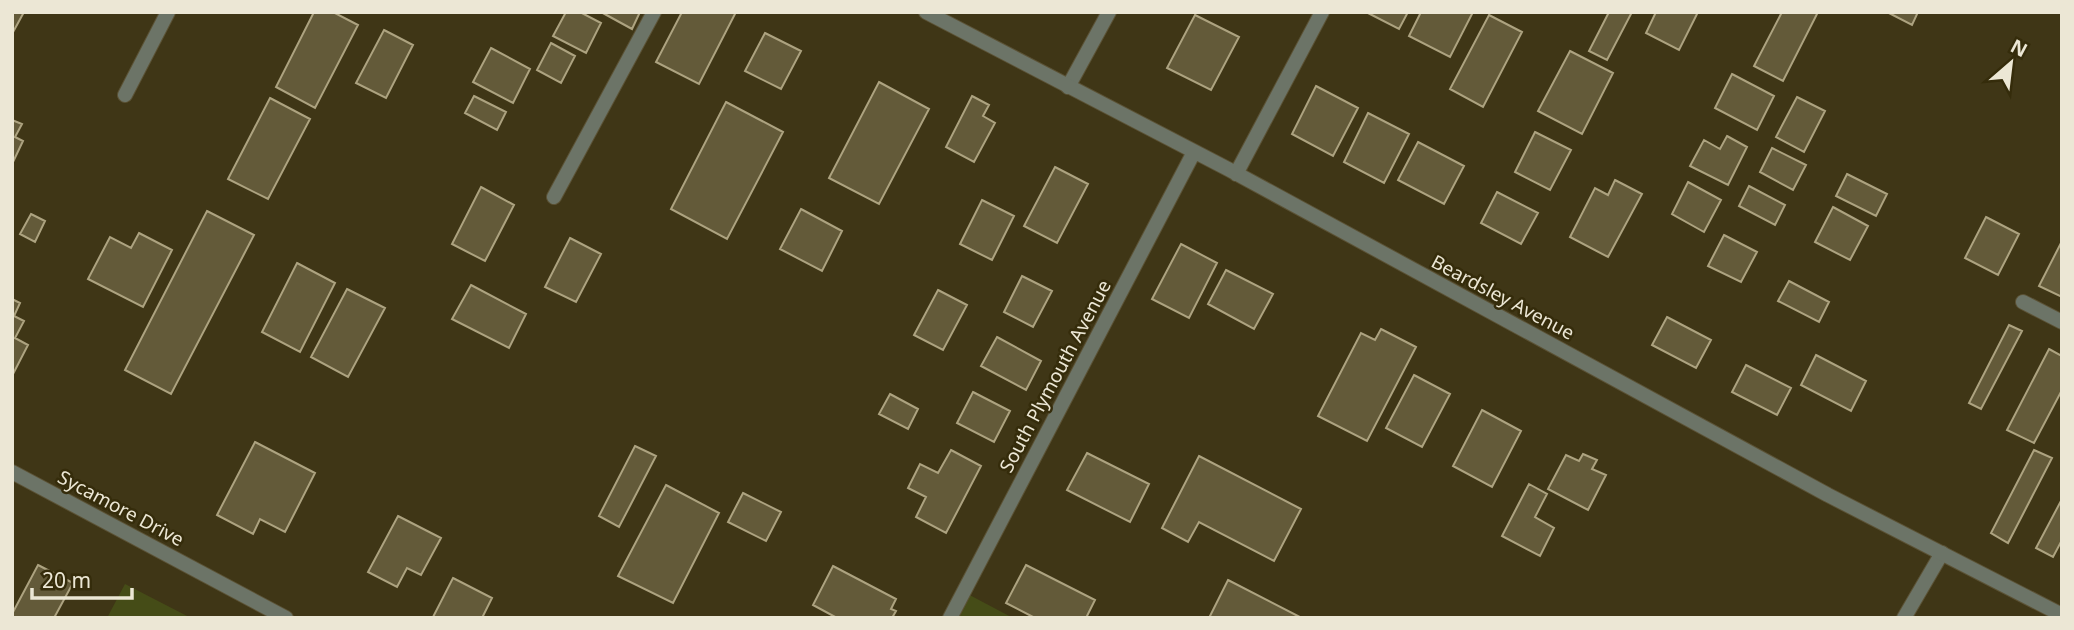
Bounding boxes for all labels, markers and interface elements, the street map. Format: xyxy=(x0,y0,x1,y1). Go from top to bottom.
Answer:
north arrow xyxy=(1976,28,2046,98)
text: N xyxy=(2006,33,2032,63)
street label: Beardsley Avenue xyxy=(1427,248,1579,346)
street label: South Plymouth Avenue xyxy=(993,275,1117,477)
street label: Sycamore Drive xyxy=(53,464,189,552)
scale bar xyxy=(32,556,131,600)
text: 20 m xyxy=(42,566,91,594)

